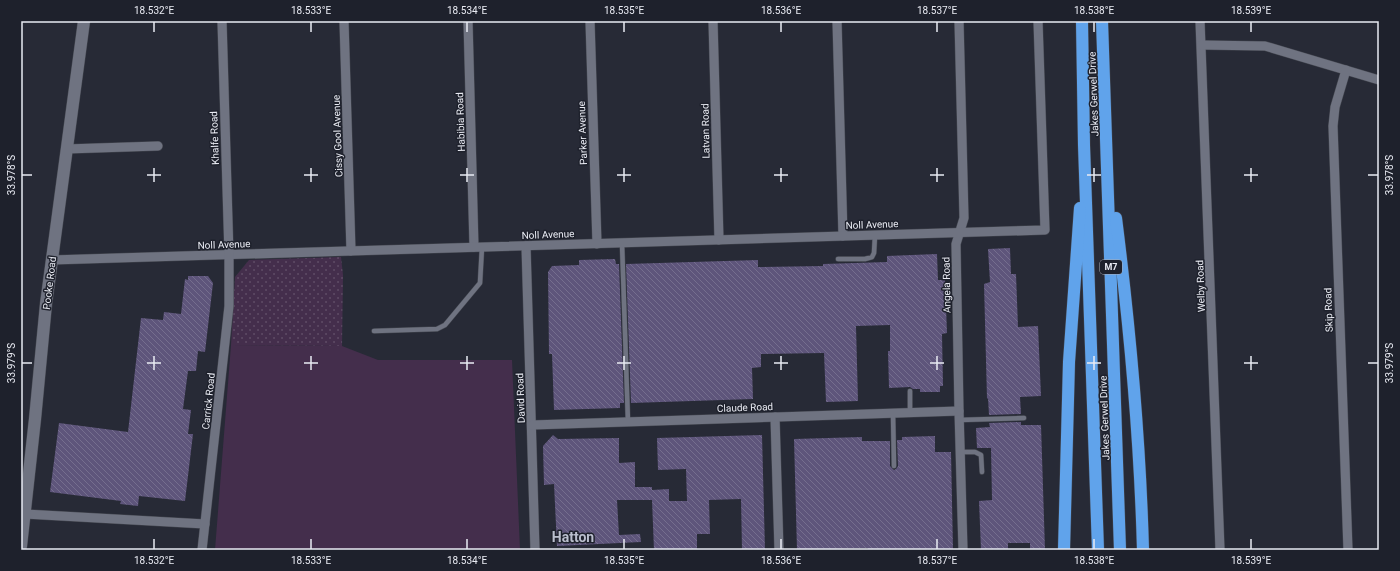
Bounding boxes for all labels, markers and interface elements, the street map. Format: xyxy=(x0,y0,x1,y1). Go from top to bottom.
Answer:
text: 18.532°E xyxy=(134,5,174,16)
text: 18.533°E xyxy=(291,5,331,16)
text: 18.534°E xyxy=(447,5,487,16)
text: 18.535°E xyxy=(604,5,644,16)
text: 18.536°E xyxy=(761,5,801,16)
text: 18.537°E xyxy=(917,5,957,16)
text: 18.538°E xyxy=(1074,5,1114,16)
text: 18.539°E xyxy=(1231,5,1271,16)
street label: Jakes Gerwel Drive xyxy=(1087,51,1100,136)
street label: Habibia Road xyxy=(454,92,467,152)
street label: Cissy Gool Avenue xyxy=(331,95,344,177)
street label: Parker Avenue xyxy=(576,101,589,165)
street label: Latvan Road xyxy=(700,103,711,159)
street label: Khalfe Road xyxy=(208,111,221,165)
text: 33.978°S xyxy=(6,155,17,195)
text: 33.978°S xyxy=(1384,155,1395,195)
street label: Noll Avenue xyxy=(845,218,899,231)
street label: Noll Avenue xyxy=(521,228,575,241)
street label: Noll Avenue xyxy=(197,238,251,251)
street label: Pooke Road xyxy=(41,256,58,310)
street label: Angela Road xyxy=(941,257,952,313)
road number: M7 xyxy=(1100,260,1122,274)
street label: Welby Road xyxy=(1194,260,1207,312)
street label: Skip Road xyxy=(1322,288,1335,332)
text: 33.979°S xyxy=(6,343,17,383)
text: 33.979°S xyxy=(1384,343,1395,383)
street label: Carrick Road xyxy=(200,372,217,430)
street label: David Road xyxy=(514,373,527,423)
street label: Jakes Gerwel Drive xyxy=(1098,375,1111,460)
street label: Claude Road xyxy=(717,401,773,414)
district label: Hatton xyxy=(552,529,594,545)
text: 18.532°E xyxy=(134,555,174,566)
text: 18.533°E xyxy=(291,555,331,566)
text: 18.534°E xyxy=(447,555,487,566)
text: 18.535°E xyxy=(604,555,644,566)
text: 18.536°E xyxy=(761,555,801,566)
text: 18.537°E xyxy=(917,555,957,566)
text: 18.538°E xyxy=(1074,555,1114,566)
text: 18.539°E xyxy=(1231,555,1271,566)

